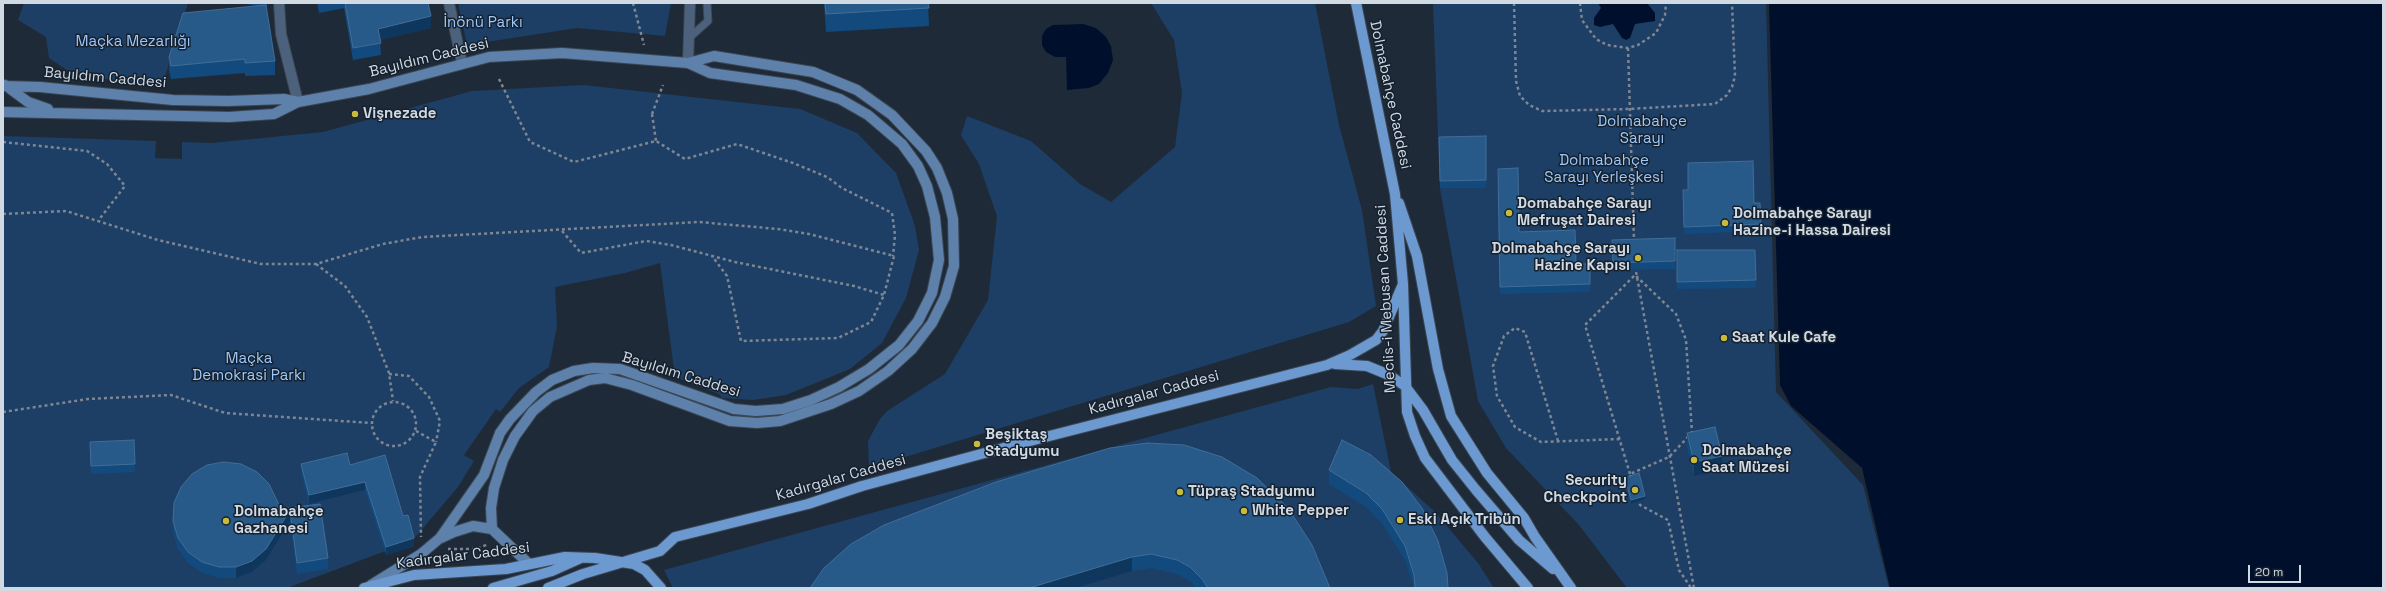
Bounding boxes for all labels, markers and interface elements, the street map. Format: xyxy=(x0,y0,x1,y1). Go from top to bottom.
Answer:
park label: İnönü Parkı xyxy=(443,14,523,32)
street label: Dolmabahçe Caddesi xyxy=(1365,19,1415,171)
park label: Maçka Mezarlığı xyxy=(75,33,191,51)
street label: Bayıldım Caddesi xyxy=(367,34,491,82)
street label: Bayıldım Caddesi xyxy=(43,64,167,92)
place label: Vişnezade xyxy=(363,105,436,123)
marker: Vişnezade xyxy=(350,109,360,119)
park label: Dolmabahçe Sarayı xyxy=(1597,113,1687,148)
park label: Dolmabahçe Sarayı Yerleşkesi xyxy=(1544,152,1664,187)
place label: Domabahçe Sarayı Mefruşat Dairesi xyxy=(1517,195,1652,230)
street label: Meclis-i Mebusan Caddesi xyxy=(1372,204,1400,394)
place label: Dolmabahçe Sarayı Hazine-i Hassa Dairesi xyxy=(1733,205,1891,240)
marker: Domabahçe Sarayı Mefruşat Dairesi xyxy=(1504,208,1514,218)
marker: Dolmabahçe Sarayı Hazine-i Hassa Dairesi xyxy=(1720,218,1730,228)
place label: Dolmabahçe Sarayı Hazine Kapısı xyxy=(1491,240,1630,275)
marker: Dolmabahçe Sarayı Hazine Kapısı xyxy=(1633,253,1643,263)
place label: Saat Kule Cafe xyxy=(1732,329,1836,347)
marker: Saat Kule Cafe xyxy=(1719,333,1729,343)
street label: Bayıldım Caddesi xyxy=(620,348,742,402)
park label: Maçka Demokrasi Parkı xyxy=(192,350,306,385)
street label: Kadırgalar Caddesi xyxy=(1087,367,1221,419)
place label: Beşiktaş Stadyumu xyxy=(985,426,1059,461)
marker: Beşiktaş Stadyumu xyxy=(972,439,982,449)
place label: Dolmabahçe Saat Müzesi xyxy=(1702,442,1792,477)
street label: Kadırgalar Caddesi xyxy=(774,451,908,505)
marker: Dolmabahçe Saat Müzesi xyxy=(1689,455,1699,465)
place label: Security Checkpoint xyxy=(1544,472,1627,507)
place label: Tüpraş Stadyumu xyxy=(1188,483,1315,501)
marker: Security Checkpoint xyxy=(1630,485,1640,495)
marker: Tüpraş Stadyumu xyxy=(1175,487,1185,497)
place label: White Pepper xyxy=(1252,502,1349,520)
place label: Dolmabahçe Gazhanesi xyxy=(234,503,324,538)
marker: White Pepper xyxy=(1239,506,1249,516)
place label: Eski Açık Tribün xyxy=(1408,511,1521,529)
marker: Eski Açık Tribün xyxy=(1395,515,1405,525)
marker: Dolmabahçe Gazhanesi xyxy=(221,516,231,526)
street label: Kadırgalar Caddesi xyxy=(395,539,531,573)
scale bar xyxy=(2250,557,2303,583)
text: 20 m xyxy=(2255,564,2283,580)

